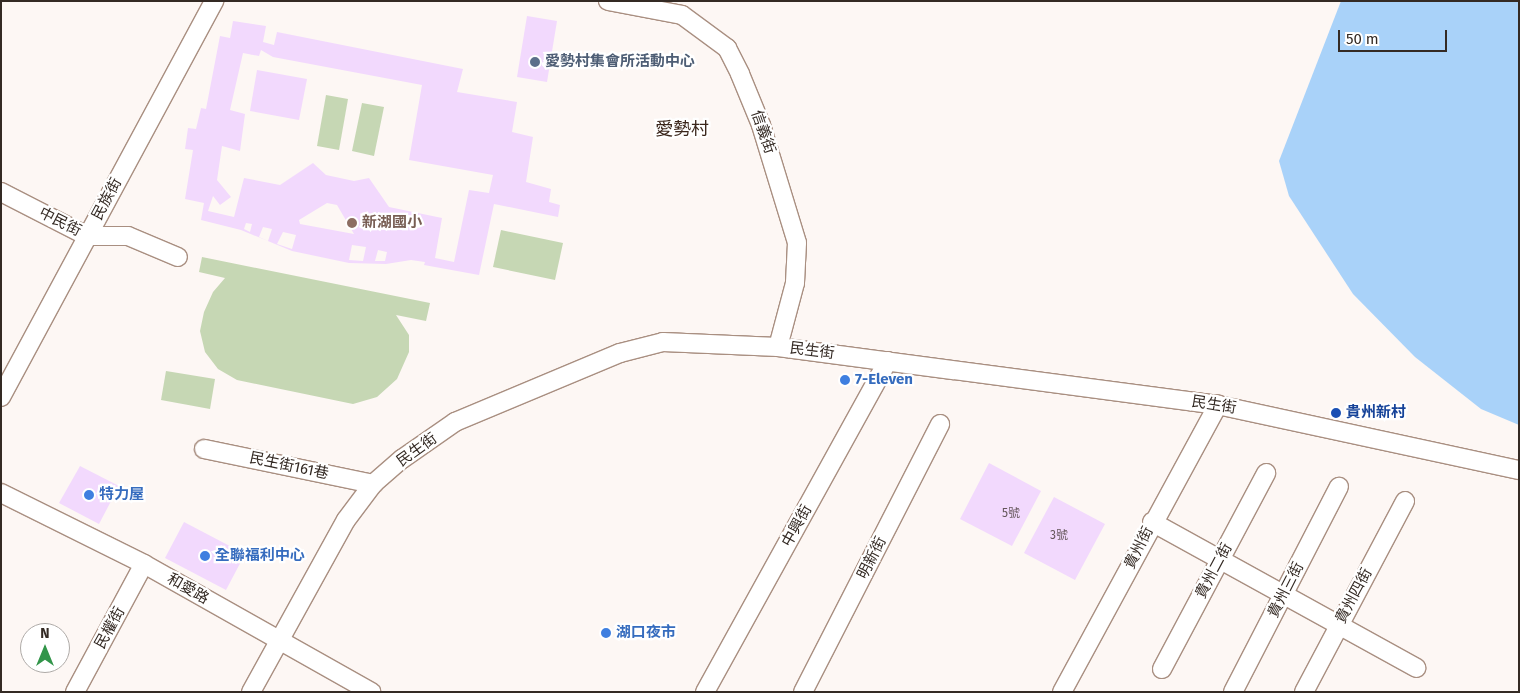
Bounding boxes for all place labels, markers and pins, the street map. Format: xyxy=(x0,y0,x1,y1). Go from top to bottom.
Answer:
place label: 愛勢村集會所活動中心 xyxy=(545,53,695,71)
marker: 愛勢村集會所活動中心 xyxy=(529,56,541,68)
place label: 新湖國小 xyxy=(362,214,422,232)
marker: 新湖國小 xyxy=(346,217,358,229)
place label: 7-Eleven xyxy=(855,371,913,389)
marker: 7-Eleven xyxy=(839,374,851,386)
place label: 貴州新村 xyxy=(1346,404,1406,422)
marker: 貴州新村 xyxy=(1330,407,1342,419)
place label: 特力屋 xyxy=(99,486,144,504)
marker: 特力屋 xyxy=(83,489,95,501)
place label: 全聯福利中心 xyxy=(215,547,305,565)
marker: 全聯福利中心 xyxy=(199,550,211,562)
place label: 湖口夜市 xyxy=(616,624,676,642)
marker: 湖口夜市 xyxy=(600,627,612,639)

